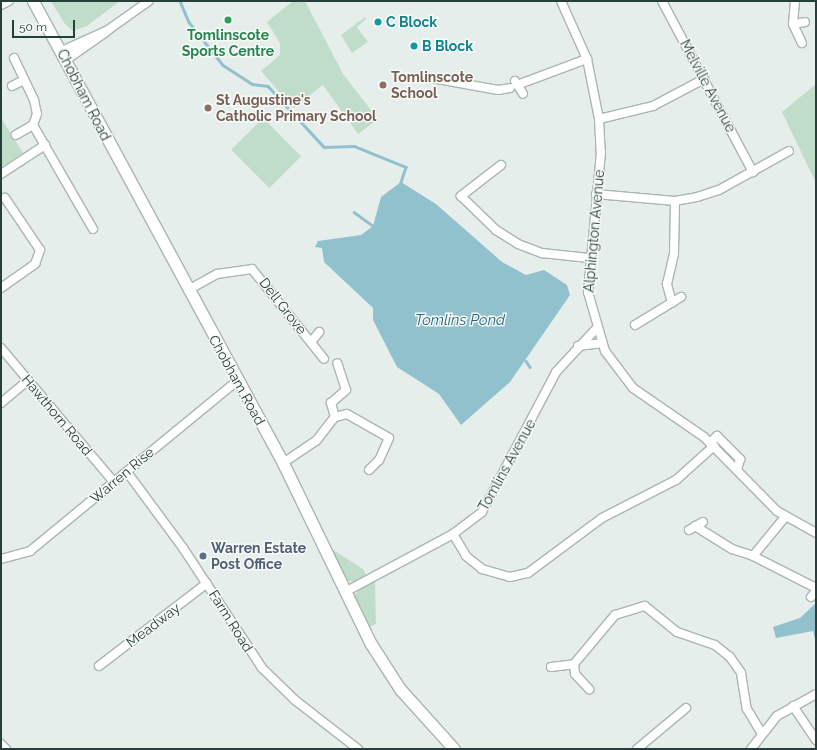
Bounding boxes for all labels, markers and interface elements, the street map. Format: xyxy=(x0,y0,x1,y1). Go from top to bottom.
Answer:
scale bar xyxy=(14,12,77,38)
place label: C Block xyxy=(386,14,437,30)
marker: Tomlinscote Sports Centre xyxy=(223,15,233,25)
marker: C Block xyxy=(373,17,383,27)
text: 50 m xyxy=(19,20,47,34)
place label: Tomlinscote Sports Centre xyxy=(182,27,274,60)
street label: Melville Avenue xyxy=(676,37,740,135)
place label: B Block xyxy=(422,38,473,54)
marker: B Block xyxy=(409,41,419,51)
street label: Chobham Road xyxy=(54,46,114,144)
place label: Tomlinscote School xyxy=(391,69,473,102)
marker: Tomlinscote School xyxy=(378,80,388,90)
place label: St Augustine's Catholic Primary School xyxy=(216,92,377,124)
marker: St Augustine's Catholic Primary School xyxy=(203,103,213,113)
street label: Alphington Avenue xyxy=(580,169,608,293)
street label: Dell Grove xyxy=(256,274,310,338)
water label: Tomlins Pond xyxy=(415,312,505,330)
street label: Chobham Road xyxy=(205,332,269,428)
street label: Hawthorn Road xyxy=(18,371,96,459)
street label: Tomlins Avenue xyxy=(475,416,539,514)
street label: Warren Rise xyxy=(87,443,157,507)
place label: Warren Estate Post Office xyxy=(211,540,306,572)
marker: Warren Estate Post Office xyxy=(198,551,208,561)
street label: Farm Road xyxy=(205,587,257,655)
street label: Meadway xyxy=(123,599,183,651)

